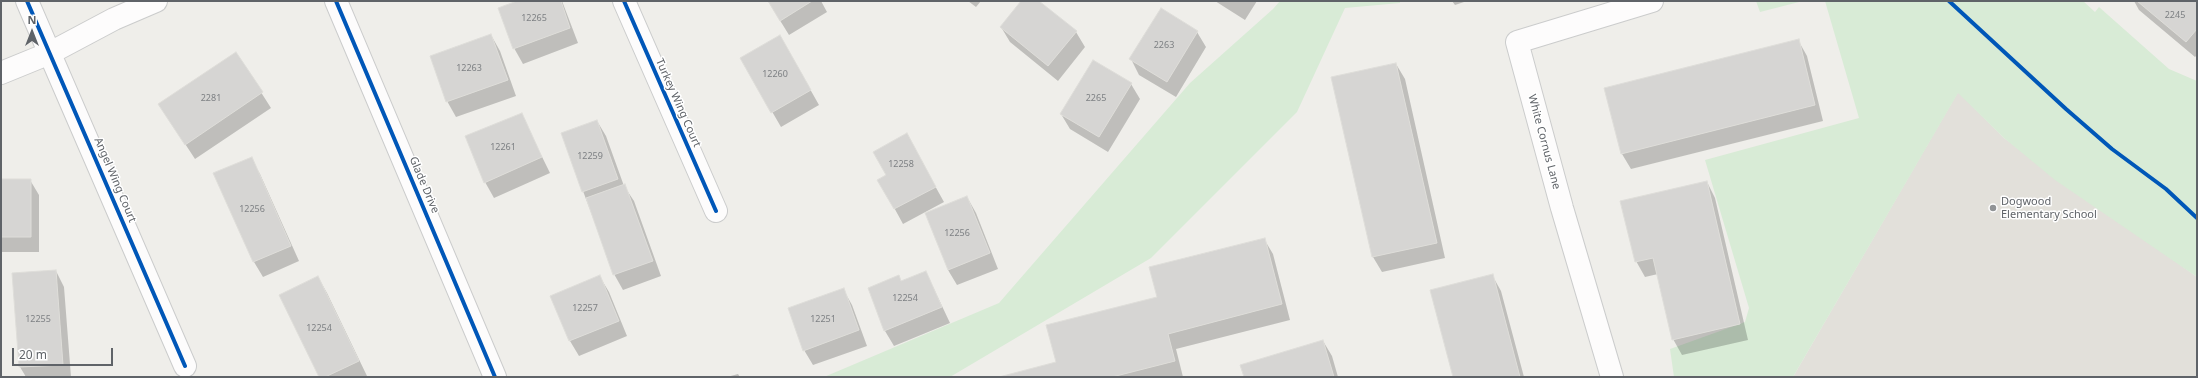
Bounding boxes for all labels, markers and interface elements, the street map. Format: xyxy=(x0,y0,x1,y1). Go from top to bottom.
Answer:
house number: 2245 xyxy=(2165,10,2185,20)
north arrow xyxy=(12,12,52,52)
text: N xyxy=(28,12,36,27)
house number: 12265 xyxy=(521,13,547,23)
house number: 2263 xyxy=(1154,40,1174,50)
street label: Turkey Wing Court xyxy=(653,57,703,149)
house number: 12263 xyxy=(456,63,482,73)
house number: 12260 xyxy=(762,69,788,79)
house number: 2281 xyxy=(201,93,221,103)
house number: 2265 xyxy=(1086,93,1106,103)
street label: White Cornus Lane xyxy=(1525,93,1563,191)
street label: Angel Wing Court xyxy=(91,136,139,224)
house number: 12261 xyxy=(490,142,516,152)
house number: 12259 xyxy=(577,151,603,161)
street label: Glade Drive xyxy=(406,155,442,215)
house number: 12258 xyxy=(888,159,914,169)
place label: Dogwood Elementary School xyxy=(2001,195,2097,221)
marker: Dogwood Elementary School xyxy=(1988,203,1998,213)
house number: 12256 xyxy=(239,204,265,214)
house number: 12256 xyxy=(944,228,970,238)
house number: 12254 xyxy=(892,293,918,303)
house number: 12257 xyxy=(572,303,598,313)
house number: 12255 xyxy=(25,314,51,324)
house number: 12251 xyxy=(810,314,836,324)
house number: 12254 xyxy=(306,323,332,333)
scale bar xyxy=(14,340,115,366)
text: 20 m xyxy=(19,346,47,363)

